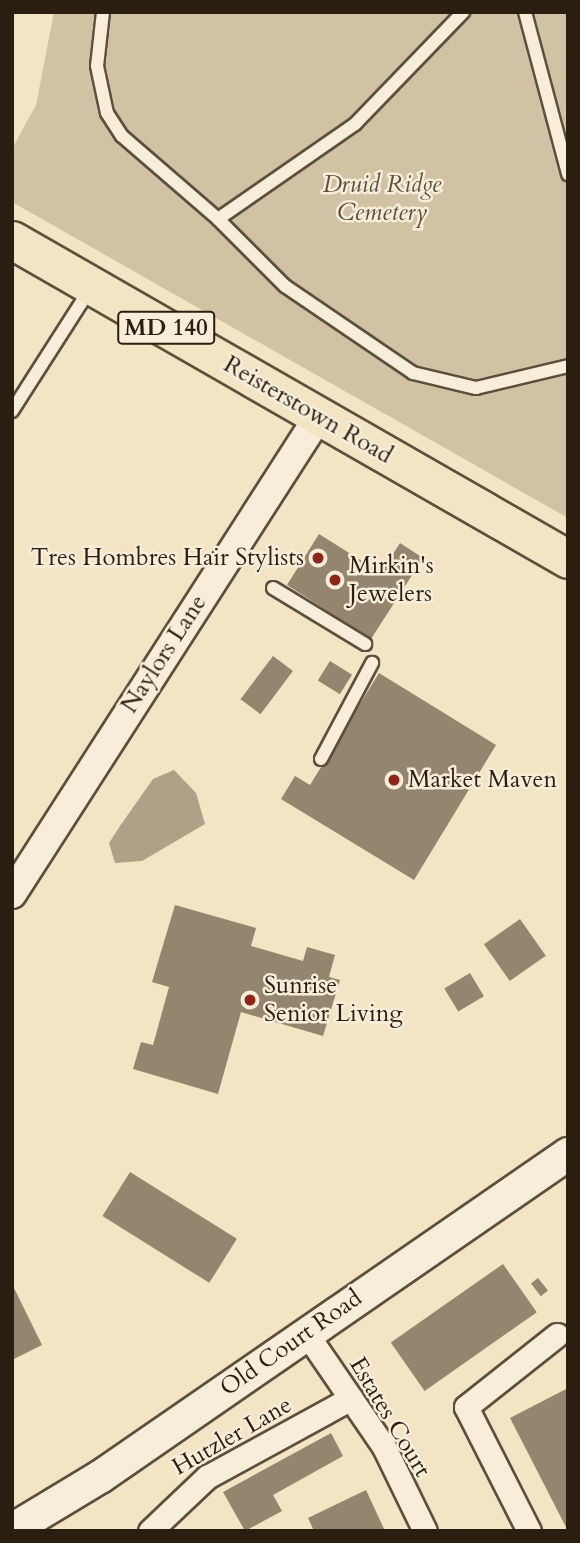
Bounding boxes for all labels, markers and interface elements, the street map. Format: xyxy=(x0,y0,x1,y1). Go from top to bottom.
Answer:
park label: Druid Ridge Cemetery xyxy=(323,171,441,227)
road number: MD 140 xyxy=(117,308,215,348)
street label: Reisterstown Road xyxy=(218,350,398,470)
place label: Tres Hombres Hair Stylists xyxy=(31,544,304,572)
marker: Tres Hombres Hair Stylists xyxy=(310,550,326,566)
place label: Mirkin's Jewelers xyxy=(349,552,434,608)
marker: Mirkin's Jewelers xyxy=(327,572,343,588)
street label: Naylors Lane xyxy=(115,589,213,719)
place label: Market Maven xyxy=(408,766,557,794)
marker: Market Maven xyxy=(386,772,402,788)
place label: Sunrise Senior Living xyxy=(264,972,403,1028)
marker: Sunrise Senior Living xyxy=(242,992,258,1008)
street label: Old Court Road xyxy=(215,1284,367,1402)
street label: Estates Court xyxy=(343,1352,437,1482)
street label: Hutzler Lane xyxy=(167,1390,297,1482)

